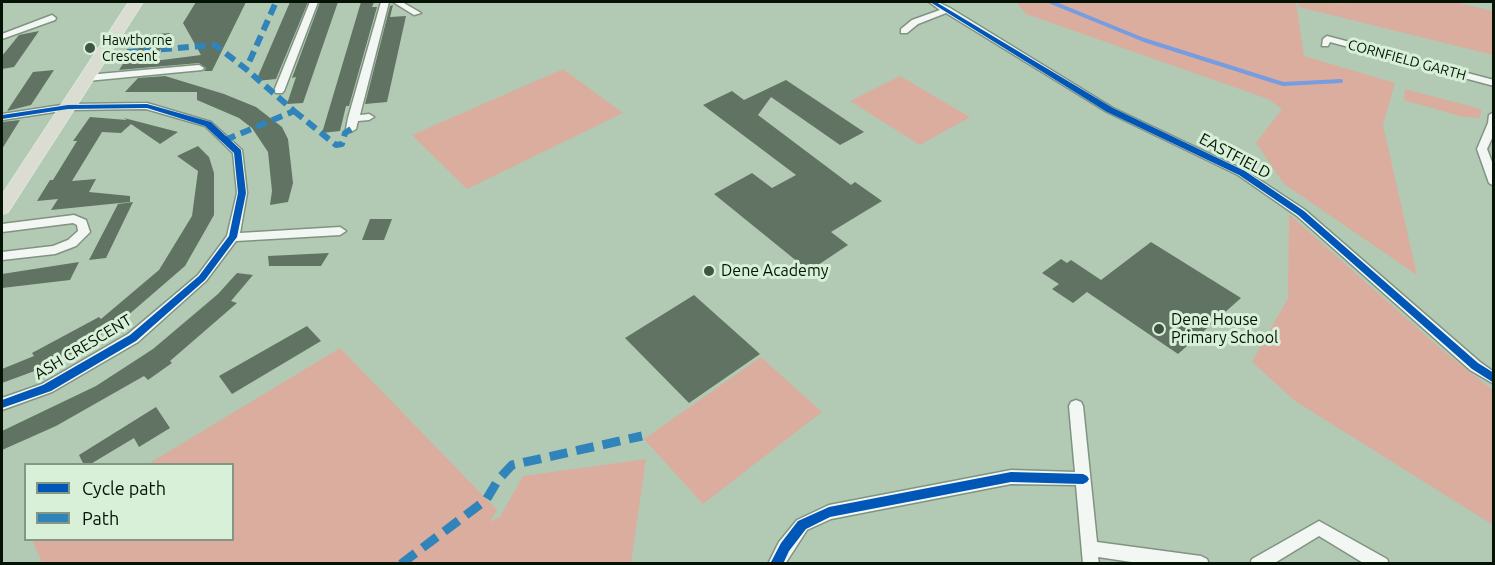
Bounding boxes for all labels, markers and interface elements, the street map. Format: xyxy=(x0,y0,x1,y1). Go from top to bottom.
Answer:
place label: Hawthorne Crescent xyxy=(102,32,173,64)
street label: CORNFIELD GARTH xyxy=(1346,36,1468,84)
marker: Hawthorne Crescent xyxy=(83,41,97,55)
street label: EASTFIELD xyxy=(1196,129,1274,183)
place label: Dene Academy xyxy=(721,261,828,281)
marker: Dene Academy xyxy=(702,264,716,278)
street label: ASH CRESCENT xyxy=(31,310,135,384)
place label: Dene House Primary School xyxy=(1171,310,1278,348)
marker: Dene House Primary School xyxy=(1152,322,1166,336)
legend xyxy=(24,463,234,541)
text: Cycle path xyxy=(82,478,166,498)
text: Path xyxy=(82,508,119,528)

